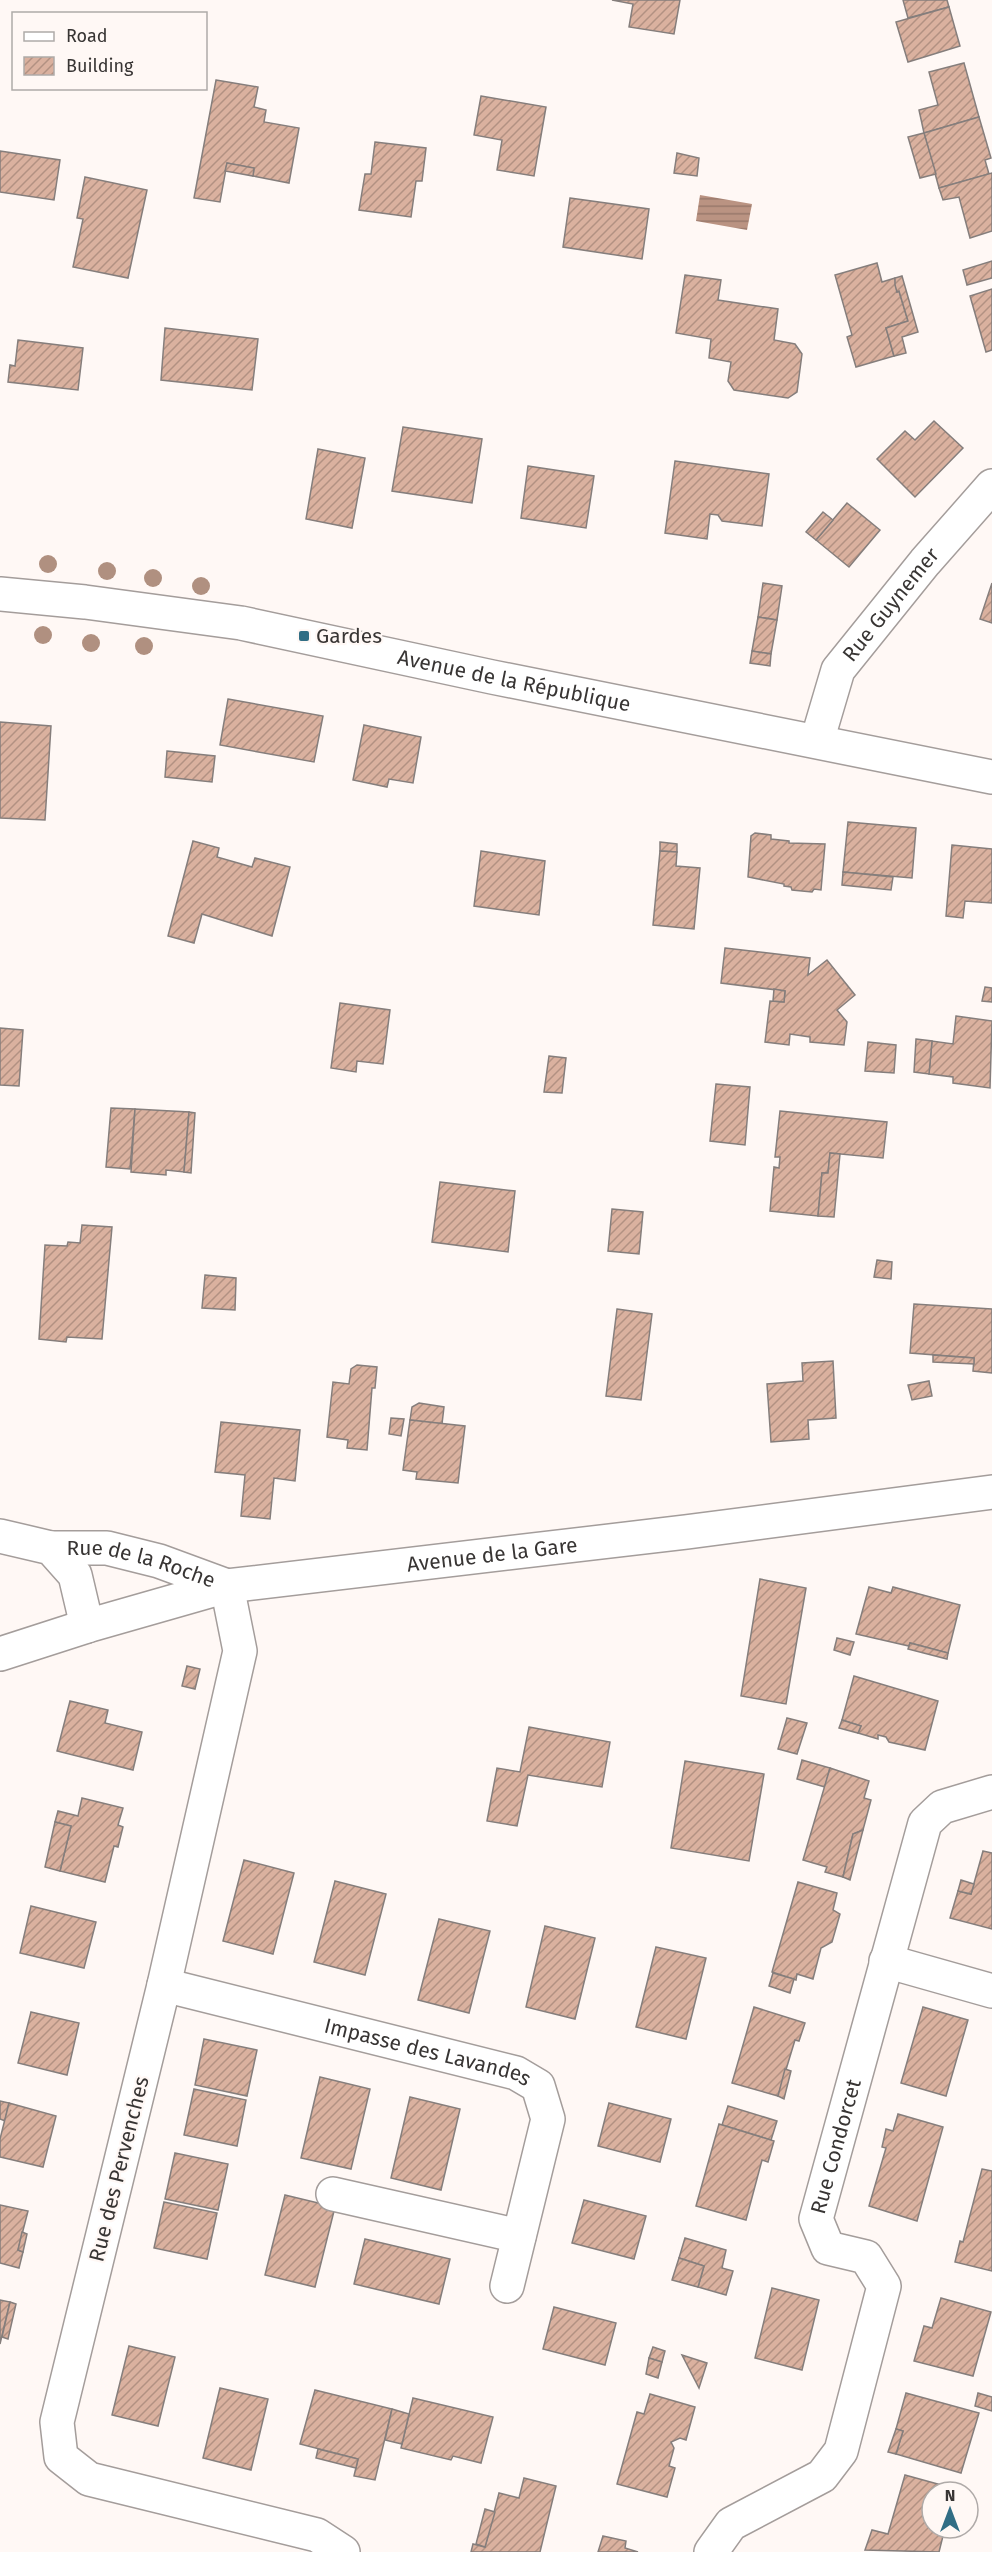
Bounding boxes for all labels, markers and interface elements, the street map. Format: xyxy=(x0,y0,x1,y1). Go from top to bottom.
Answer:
legend xyxy=(12,12,207,90)
text: Road xyxy=(66,25,108,47)
text: Building xyxy=(66,55,134,77)
street label: Rue Guynemer xyxy=(837,542,945,667)
place label: Gardes xyxy=(316,623,382,649)
marker: Gardes xyxy=(297,629,311,643)
street label: Avenue de la République xyxy=(395,644,633,717)
street label: Avenue de la Gare xyxy=(405,1532,579,1578)
street label: Rue de la Roche xyxy=(66,1535,219,1594)
street label: Impasse des Lavandes xyxy=(322,2013,536,2092)
street label: Rue des Pervenches xyxy=(83,2073,155,2264)
street label: Rue Condorcet xyxy=(805,2076,867,2217)
north arrow xyxy=(920,2480,980,2540)
text: N xyxy=(945,2486,955,2505)

